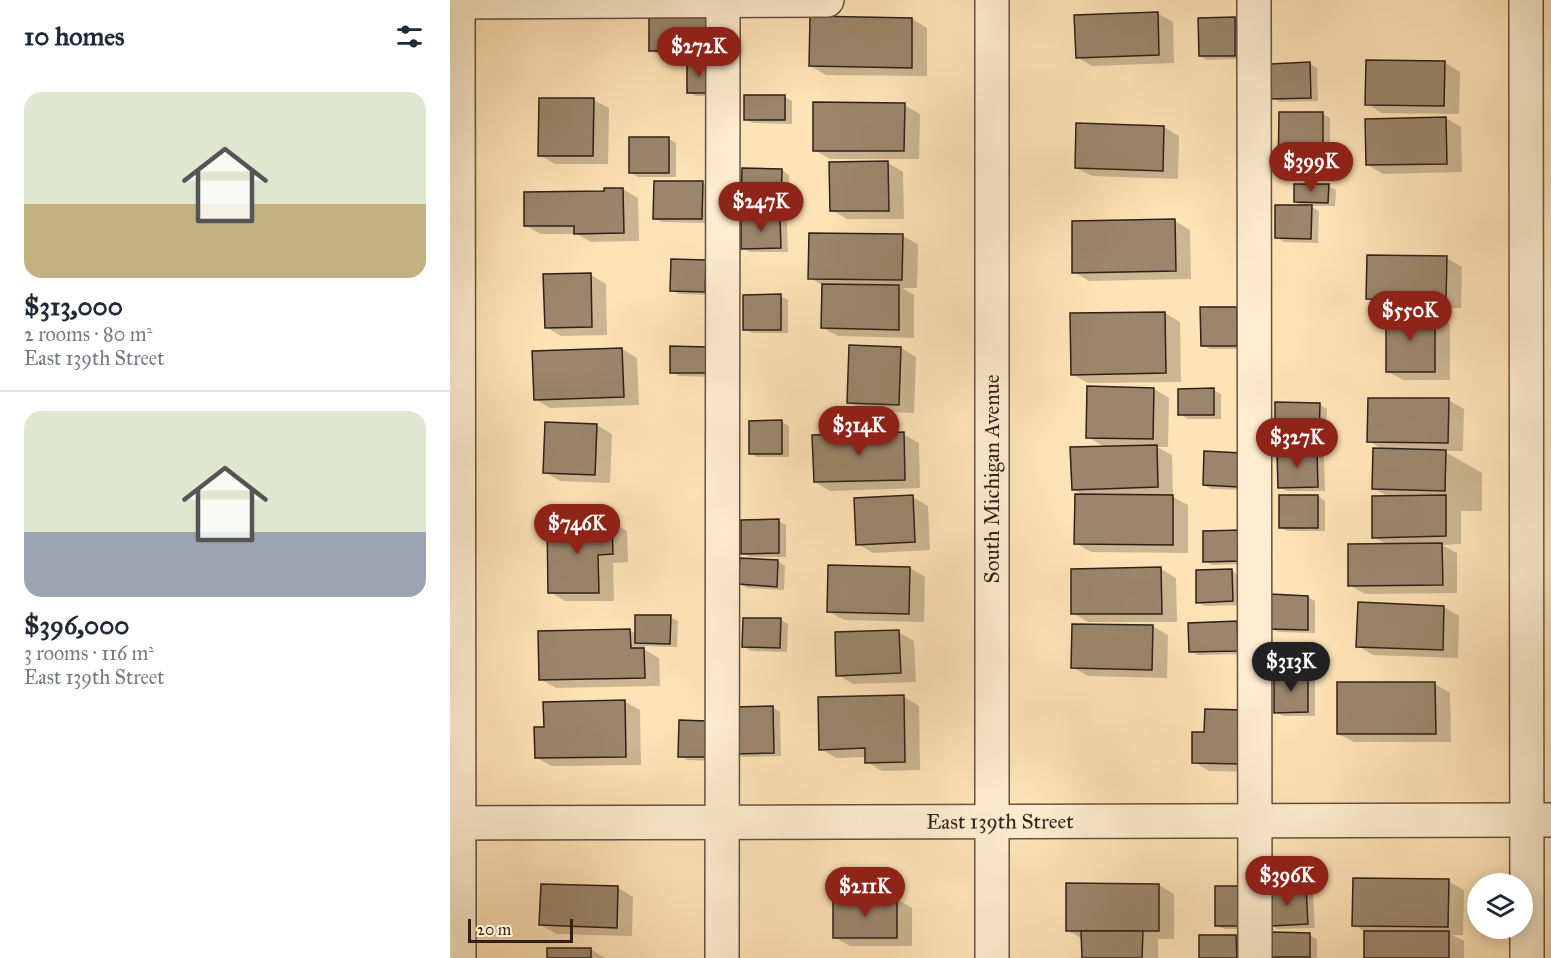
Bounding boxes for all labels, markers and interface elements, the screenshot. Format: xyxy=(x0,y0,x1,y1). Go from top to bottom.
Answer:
text: 10 homes xyxy=(24,20,125,52)
icon: filters xyxy=(393,20,426,53)
pin: $272K xyxy=(657,27,741,78)
text: $272K xyxy=(671,34,727,58)
icon: home xyxy=(171,131,279,239)
pin: $399K xyxy=(1269,142,1353,193)
text: $399K xyxy=(1283,149,1339,173)
pin: $247K xyxy=(719,182,803,233)
text: $247K xyxy=(732,189,790,213)
text: $313,000 xyxy=(24,290,123,322)
pin: $550K xyxy=(1368,291,1452,342)
text: $550K xyxy=(1382,298,1438,322)
text: 2 rooms · 80 m² xyxy=(24,322,152,346)
text: East 139th Street xyxy=(24,346,164,370)
street label: South Michigan Avenue xyxy=(979,374,1005,583)
pin: $314K xyxy=(817,406,901,457)
text: $314K xyxy=(832,413,886,437)
pin: $327K xyxy=(1255,418,1339,469)
text: $327K xyxy=(1270,425,1324,449)
icon: home xyxy=(171,450,279,558)
pin: $746K xyxy=(535,504,619,555)
text: $746K xyxy=(548,511,606,535)
text: $396,000 xyxy=(24,609,129,641)
text: 3 rooms · 116 m² xyxy=(24,641,154,665)
pin: $313K xyxy=(1249,642,1333,693)
text: $313K xyxy=(1266,649,1316,673)
text: East 139th Street xyxy=(24,665,164,689)
street label: East 139th Street xyxy=(926,808,1074,835)
pin: $396K xyxy=(1245,856,1329,907)
text: $396K xyxy=(1259,863,1315,887)
pin: $211K xyxy=(823,867,907,918)
map controls xyxy=(1467,873,1533,939)
button: layers xyxy=(1467,873,1533,939)
text: $211K xyxy=(839,874,891,898)
scale bar xyxy=(468,916,573,944)
text: 20 m xyxy=(477,920,511,939)

